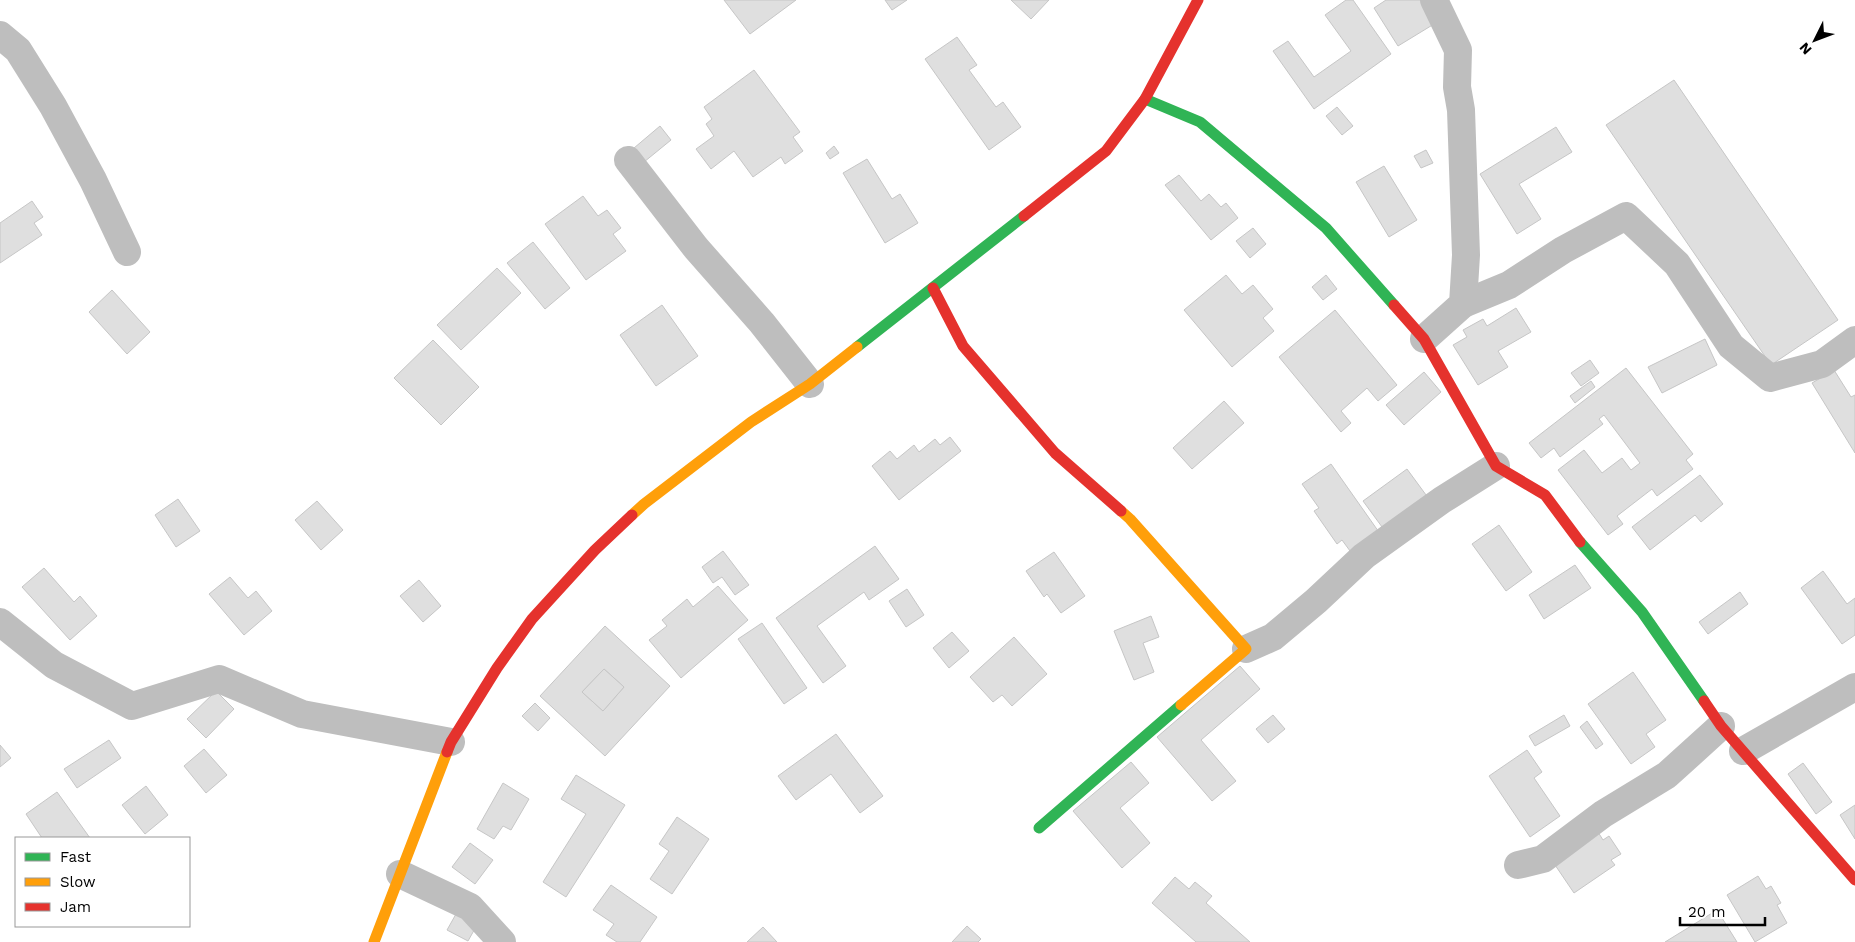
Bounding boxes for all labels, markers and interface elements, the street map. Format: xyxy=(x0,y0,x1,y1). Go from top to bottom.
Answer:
north arrow xyxy=(1790,15,1840,65)
text: N xyxy=(1796,39,1815,58)
legend xyxy=(15,837,190,927)
text: Fast xyxy=(60,848,92,866)
text: Slow xyxy=(60,873,96,891)
scale bar xyxy=(1680,894,1765,926)
text: Jam xyxy=(60,898,91,916)
text: 20 m xyxy=(1688,903,1726,921)

